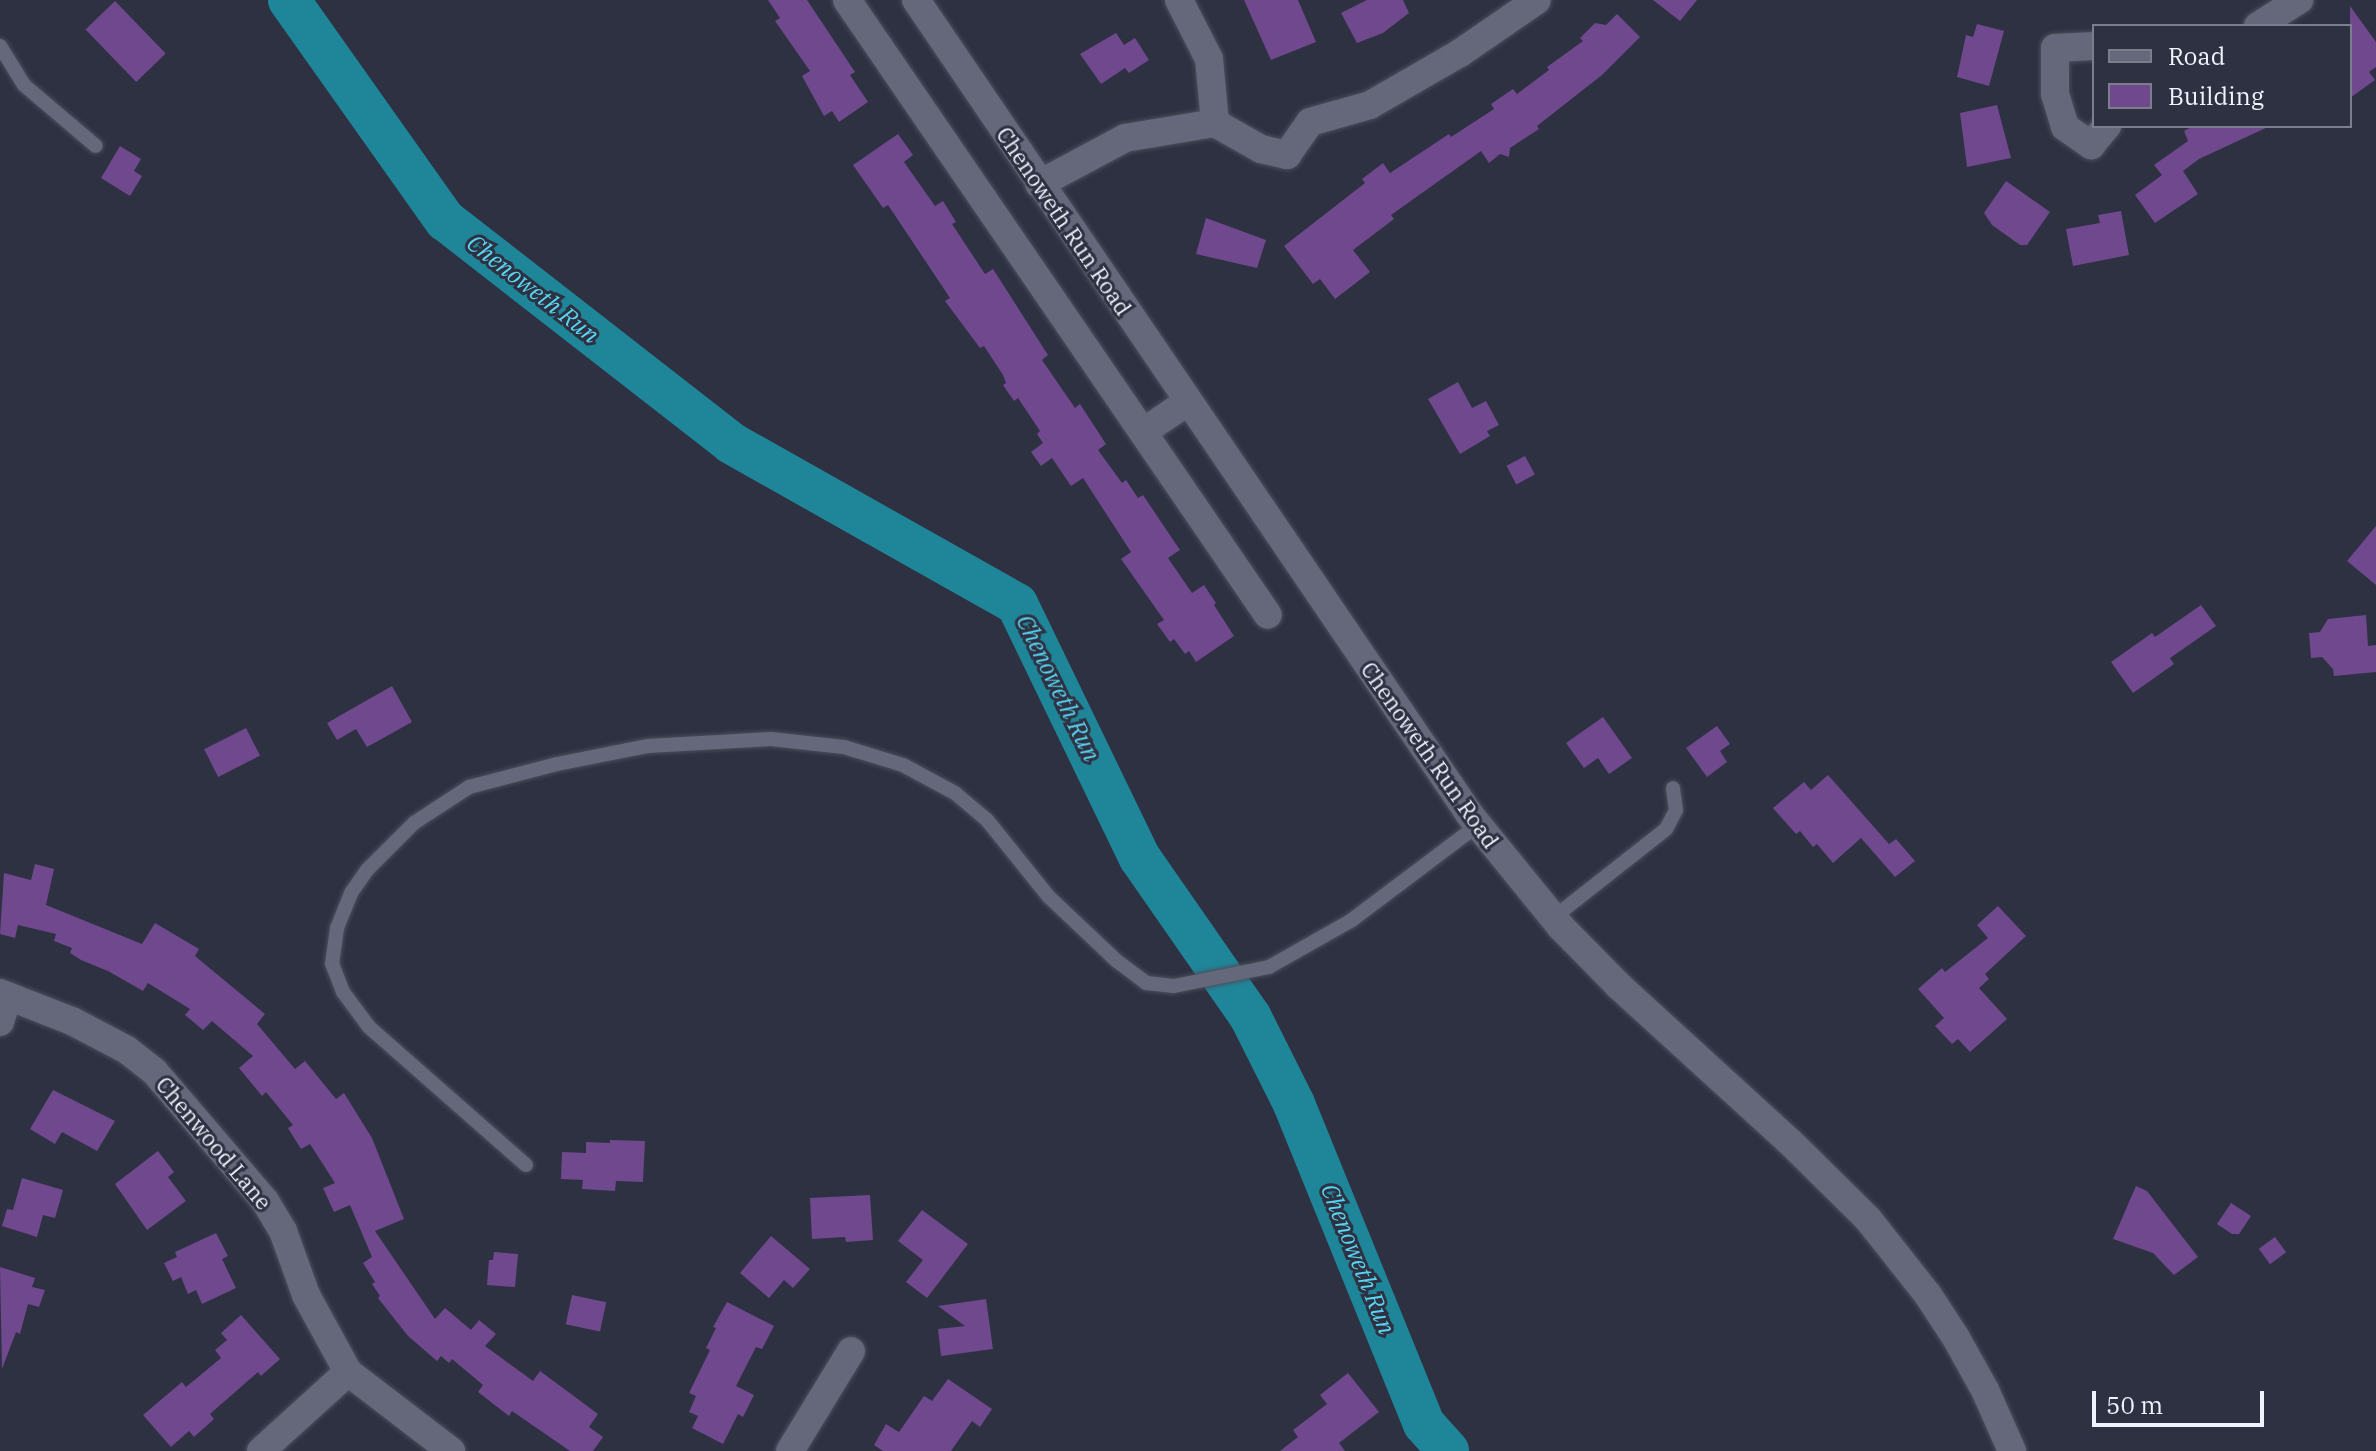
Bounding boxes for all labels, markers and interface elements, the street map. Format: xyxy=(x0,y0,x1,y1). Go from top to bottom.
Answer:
legend xyxy=(2092,24,2352,128)
text: Road xyxy=(2168,40,2225,72)
text: Building xyxy=(2168,80,2264,112)
street label: Chenoweth Run Road xyxy=(991,122,1137,320)
water label: Chenoweth Run xyxy=(461,229,605,349)
water label: Chenoweth Run xyxy=(1010,610,1106,766)
street label: Chenoweth Run Road xyxy=(1356,657,1504,853)
street label: Chenwood Lane xyxy=(151,1071,277,1215)
water label: Chenoweth Run xyxy=(1315,1180,1401,1338)
scale bar xyxy=(2096,1375,2268,1425)
text: 50 m xyxy=(2106,1389,2163,1421)

